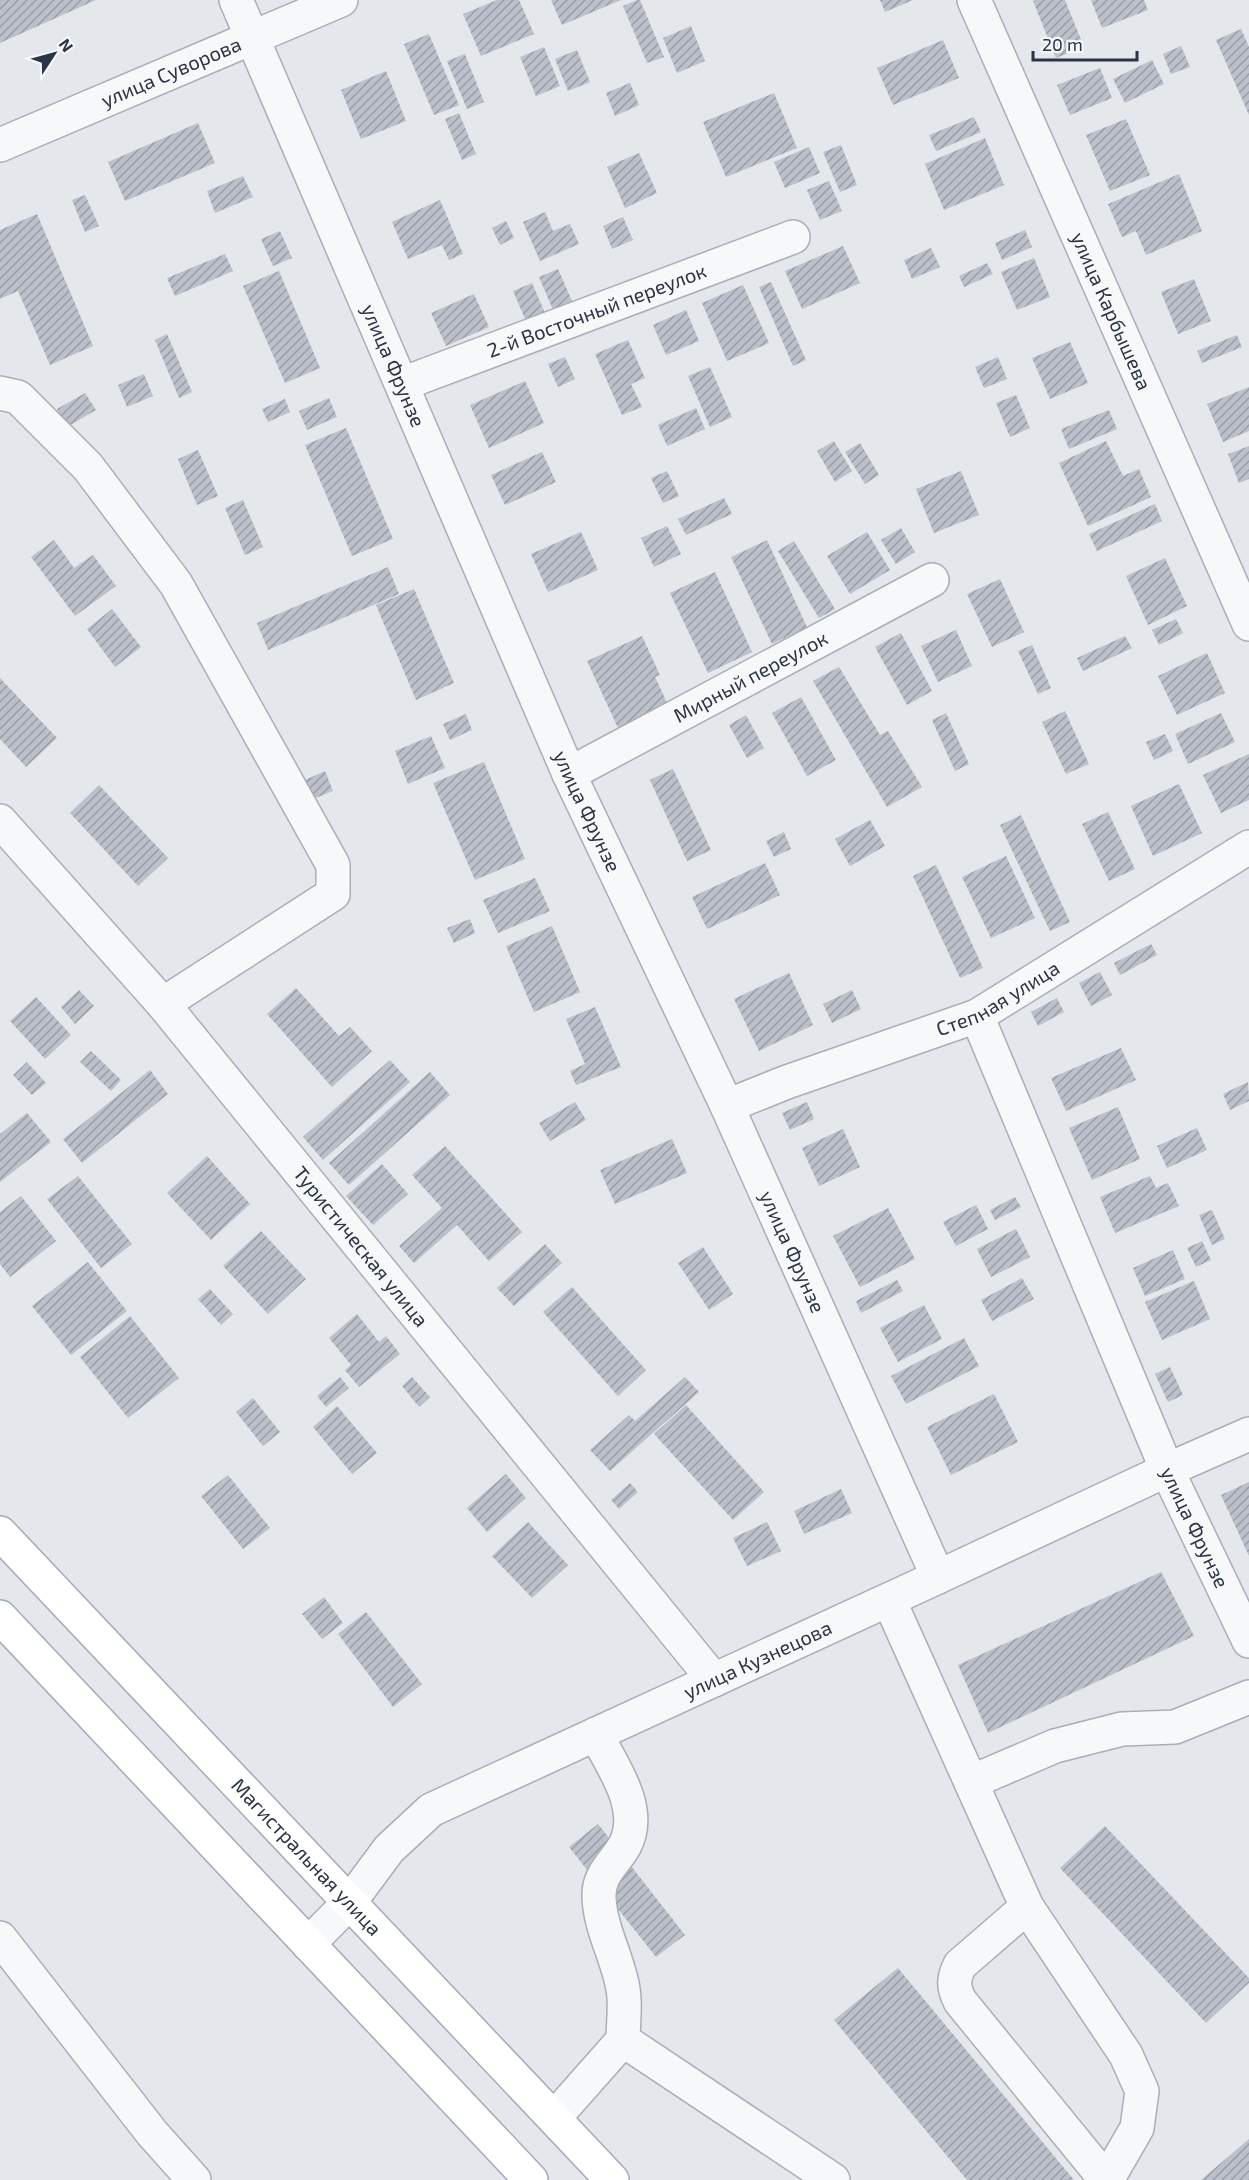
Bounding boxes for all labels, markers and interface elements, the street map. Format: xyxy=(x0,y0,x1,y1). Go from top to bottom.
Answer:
north arrow xyxy=(24,24,84,84)
scale bar xyxy=(1033,24,1136,62)
street label: улица Суворова xyxy=(97,31,244,113)
text: 20 m xyxy=(1042,33,1083,55)
text: N xyxy=(55,35,78,55)
street label: улица Карбышева xyxy=(1066,228,1157,393)
street label: 2-й Восточный переулок xyxy=(483,258,709,362)
street label: улица Фрунзе xyxy=(356,300,431,430)
street label: Мирный переулок xyxy=(669,625,832,727)
street label: улица Фрунзе xyxy=(548,747,627,875)
street label: Степная улица xyxy=(933,955,1063,1040)
street label: Туристическая улица xyxy=(289,1161,434,1331)
street label: улица Фрунзе xyxy=(754,1186,831,1316)
street label: улица Фрунзе xyxy=(1155,1463,1235,1592)
street label: улица Кузнецова xyxy=(679,1615,835,1704)
street label: Магистральная улица xyxy=(227,1773,387,1940)

